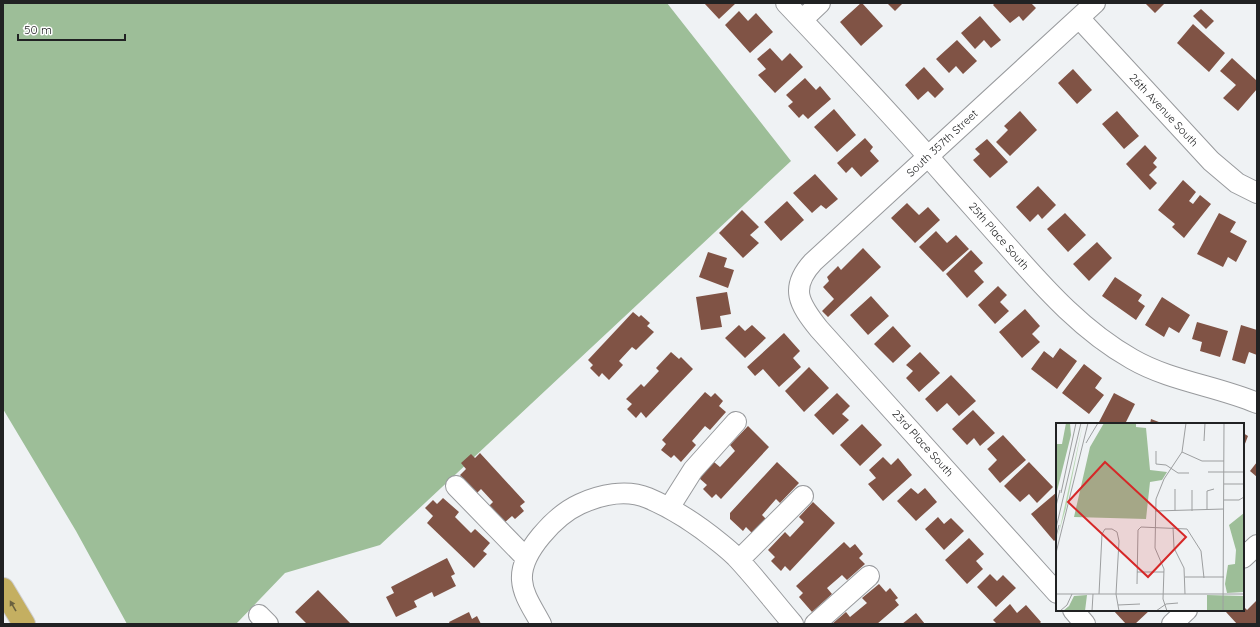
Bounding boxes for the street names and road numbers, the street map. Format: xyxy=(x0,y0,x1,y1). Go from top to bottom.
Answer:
street label: 26th Avenue South xyxy=(1127,71,1201,149)
street label: South 357th Street xyxy=(903,106,981,180)
street label: 25th Place South xyxy=(966,199,1032,273)
street label: 23rd Place South xyxy=(889,407,957,479)

